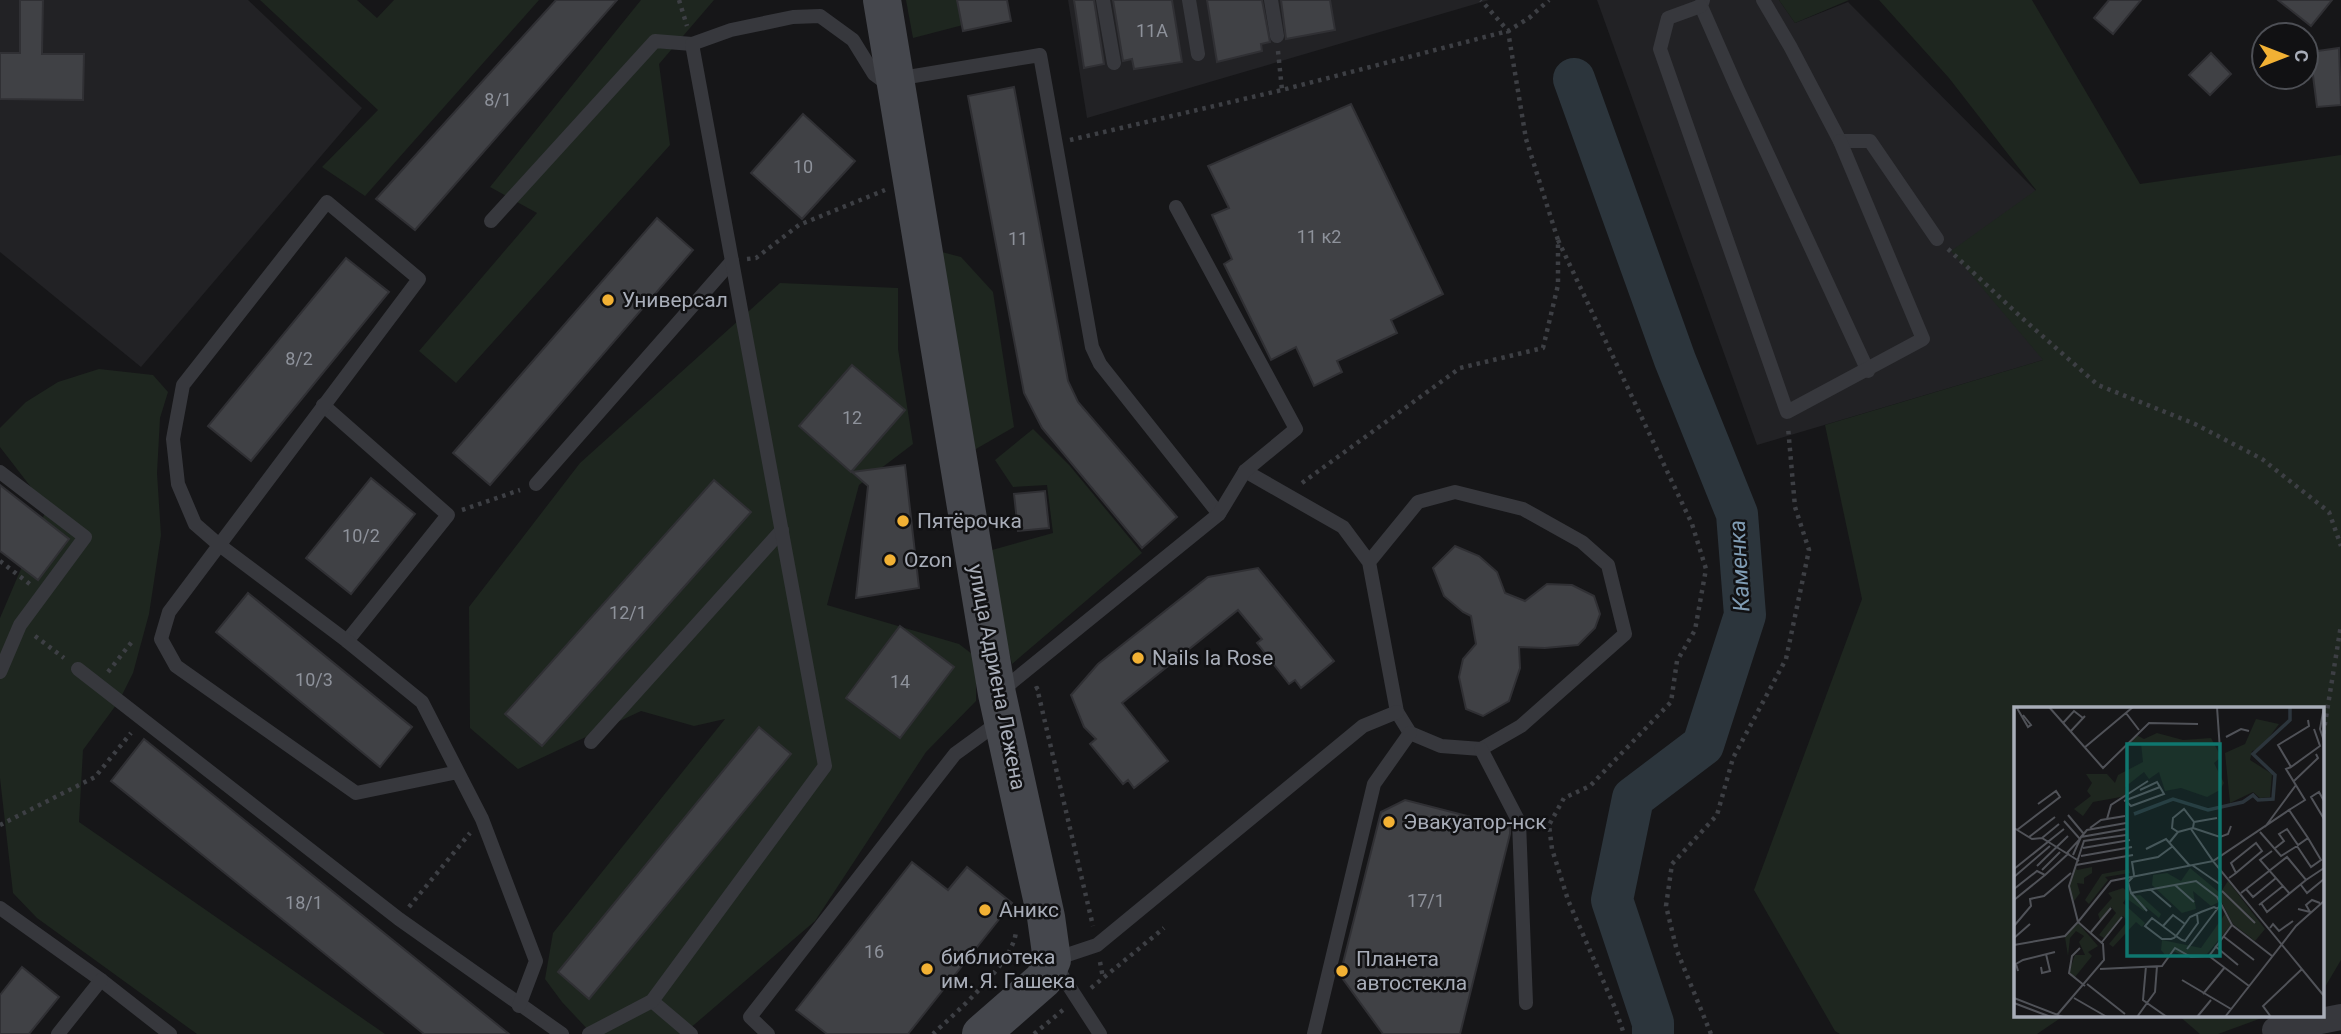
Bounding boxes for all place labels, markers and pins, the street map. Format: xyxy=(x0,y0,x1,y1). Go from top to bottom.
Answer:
place label: Универсал xyxy=(622,288,728,312)
marker: Универсал xyxy=(600,292,616,308)
place label: Пятёрочка xyxy=(917,509,1022,533)
marker: Пятёрочка xyxy=(895,513,911,529)
place label: Ozon xyxy=(904,548,952,572)
marker: Ozon xyxy=(882,552,898,568)
place label: Nails la Rose xyxy=(1152,646,1273,670)
marker: Nails la Rose xyxy=(1130,650,1146,666)
place label: Эвакуатор-нск xyxy=(1403,810,1547,834)
marker: Эвакуатор-нск xyxy=(1381,814,1397,830)
place label: Аникс xyxy=(999,898,1059,922)
marker: Аникс xyxy=(977,902,993,918)
place label: библиотека им. Я. Гашека xyxy=(941,945,1075,993)
place label: Планета автостекла xyxy=(1356,947,1467,995)
marker: библиотека им. Я. Гашека xyxy=(919,961,935,977)
marker: Планета автостекла xyxy=(1334,963,1350,979)

